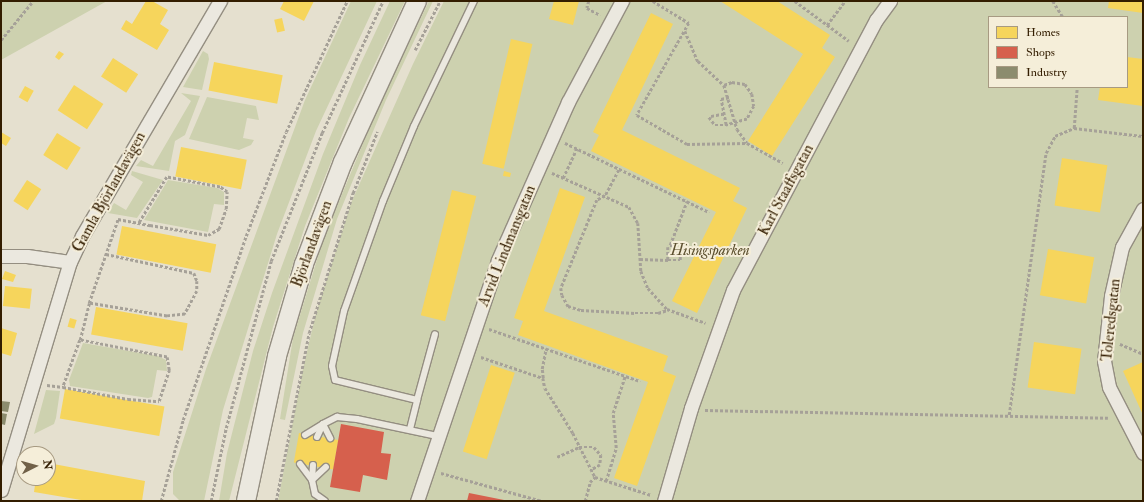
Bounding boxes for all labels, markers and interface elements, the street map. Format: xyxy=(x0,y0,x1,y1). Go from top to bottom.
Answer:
legend xyxy=(988,16,1128,88)
text: Homes xyxy=(1026,25,1060,40)
text: Shops xyxy=(1026,45,1055,60)
text: Industry xyxy=(1026,65,1067,80)
street label: Gamla Björlandavägen xyxy=(69,129,149,255)
street label: Karl Staaffsgatan xyxy=(754,141,818,239)
street label: Arvid Lindmansgatan xyxy=(474,183,540,309)
street label: Björlandavägen xyxy=(288,198,336,290)
park label: Hisingsparken xyxy=(670,242,750,260)
street label: Toleredsgatan xyxy=(1098,278,1124,362)
north arrow xyxy=(16,446,56,486)
text: N xyxy=(40,459,54,470)

